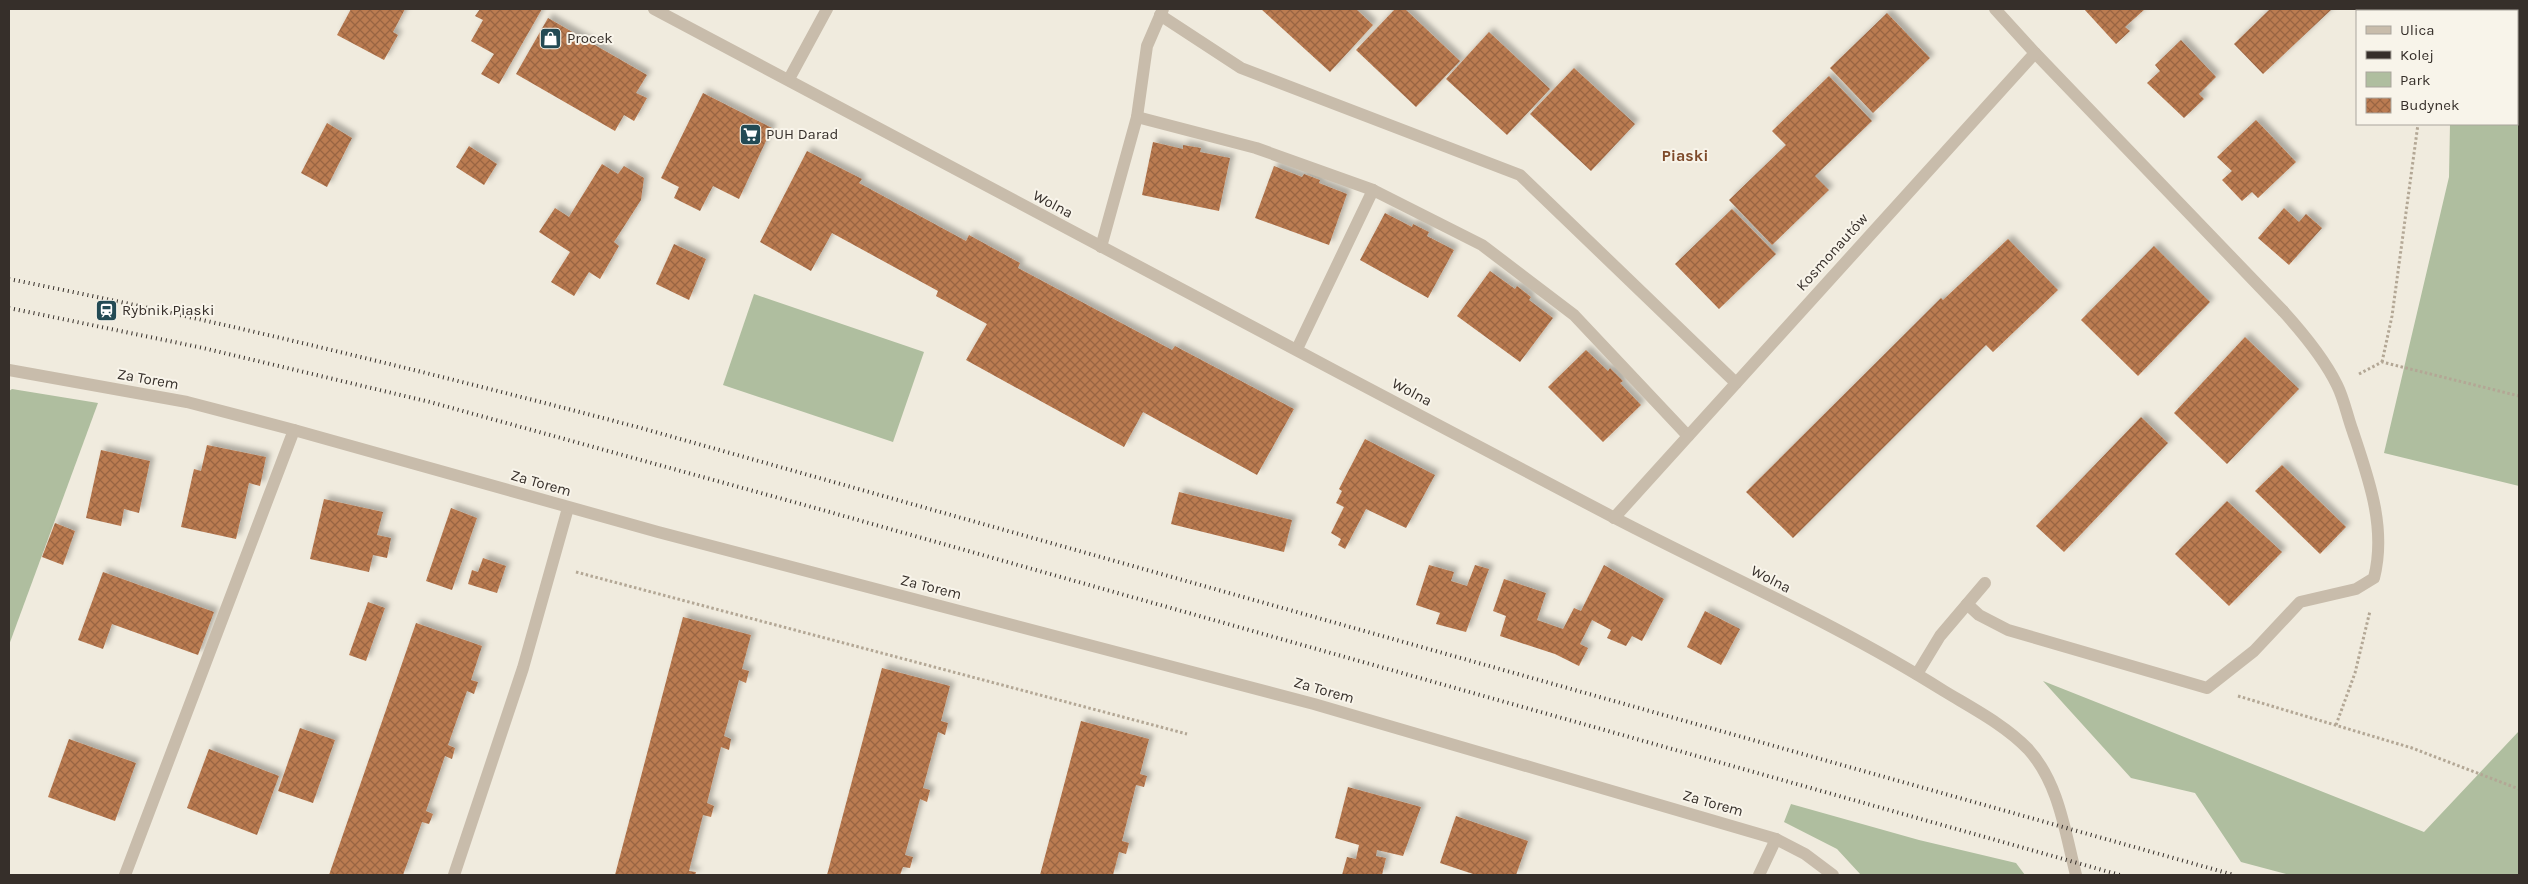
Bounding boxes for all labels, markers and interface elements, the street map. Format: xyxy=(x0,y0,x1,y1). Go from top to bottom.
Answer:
legend xyxy=(2356,10,2518,125)
text: Ulica xyxy=(2400,21,2434,39)
shop icon: Procek xyxy=(539,26,563,50)
place label: Procek xyxy=(567,29,613,47)
text: Kolej xyxy=(2400,46,2434,64)
text: Park xyxy=(2400,71,2430,89)
text: Budynek xyxy=(2400,96,2459,114)
supermarket icon: PUH Darad xyxy=(738,122,762,146)
place label: PUH Darad xyxy=(766,125,838,143)
district label: Piaski xyxy=(1661,146,1709,165)
street label: Wolna xyxy=(1030,186,1076,222)
street label: Kosmonautów xyxy=(1792,209,1872,295)
station icon: Rybnik Piaski xyxy=(94,298,118,322)
place label: Rybnik Piaski xyxy=(122,301,214,319)
street label: Za Torem xyxy=(116,365,180,393)
street label: Wolna xyxy=(1389,374,1435,410)
street label: Za Torem xyxy=(509,466,573,500)
street label: Wolna xyxy=(1748,561,1794,597)
street label: Za Torem xyxy=(899,571,963,603)
street label: Za Torem xyxy=(1292,673,1356,707)
street label: Za Torem xyxy=(1681,786,1745,820)

